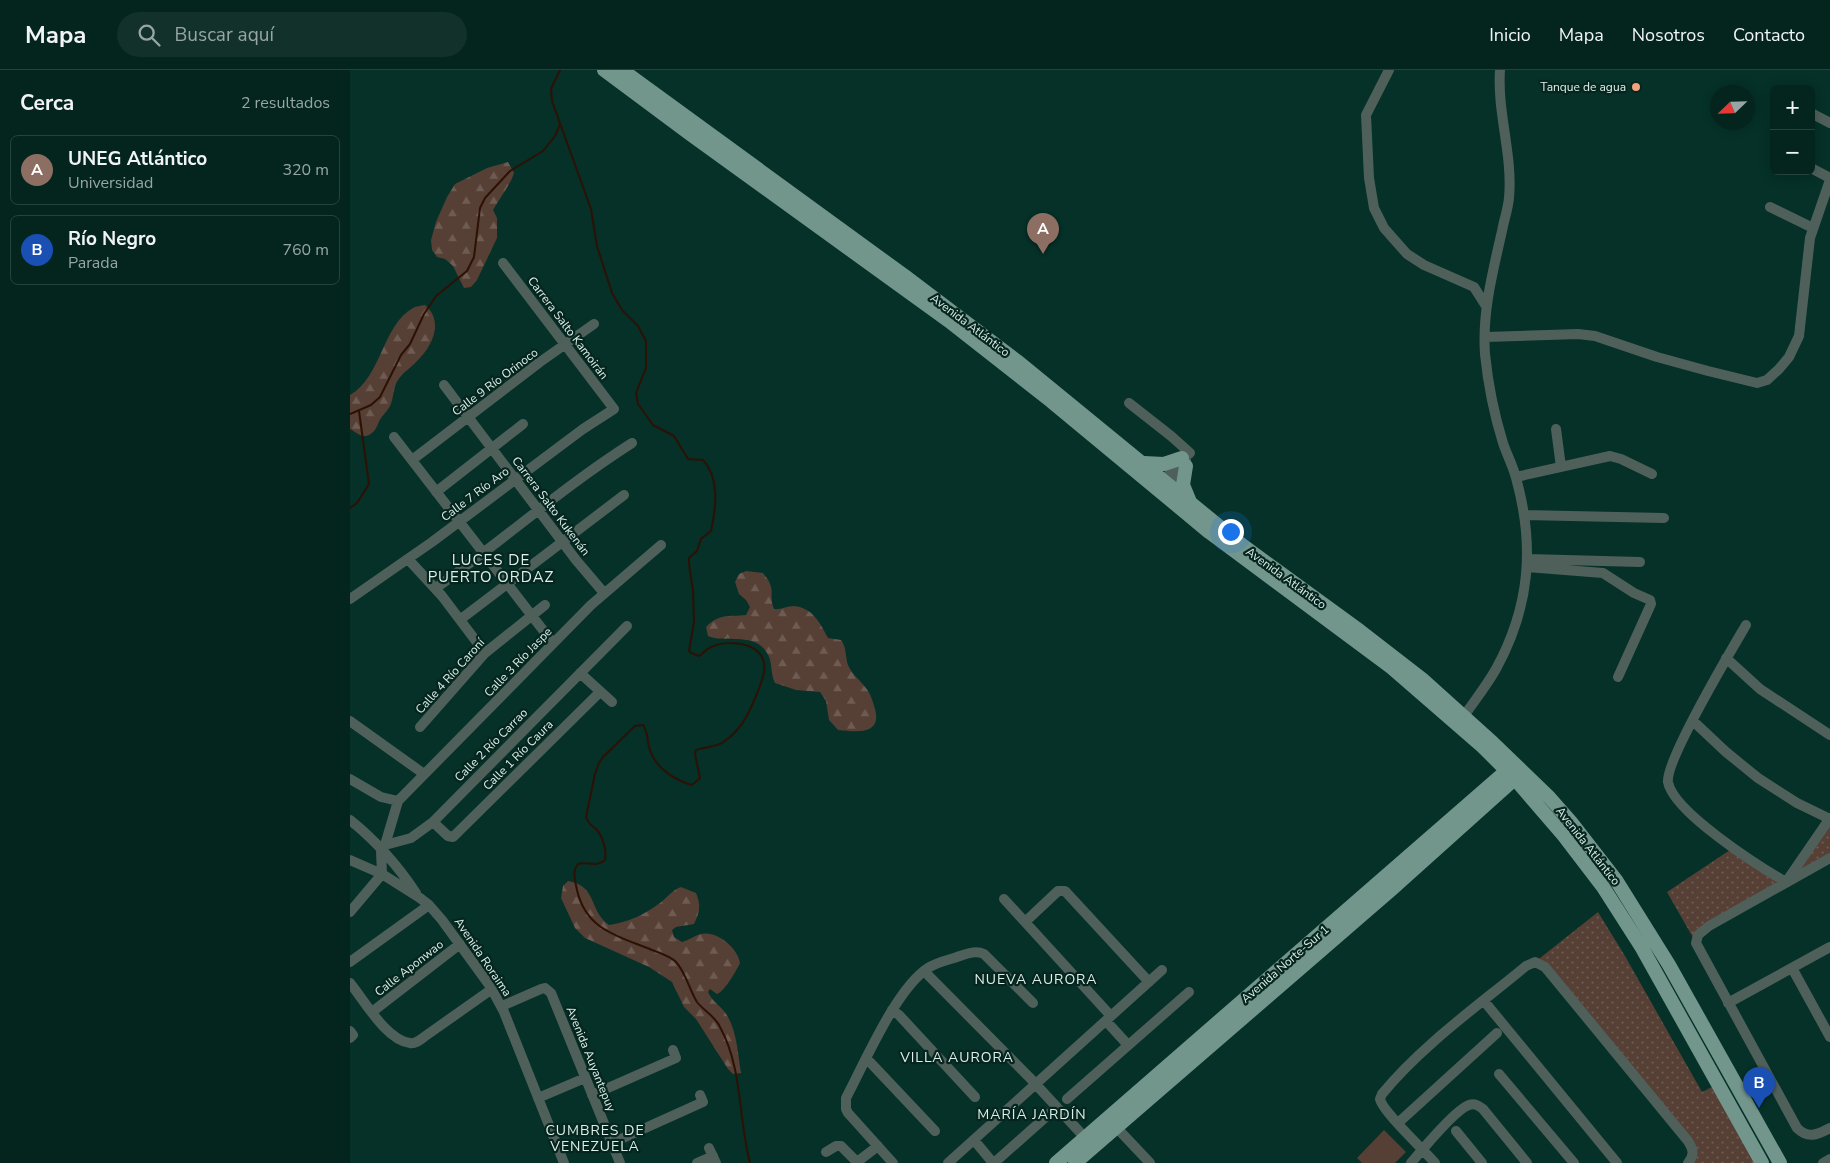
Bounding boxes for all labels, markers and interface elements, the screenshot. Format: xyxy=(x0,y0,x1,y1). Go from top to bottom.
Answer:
search box xyxy=(117,12,467,57)
text: Mapa xyxy=(25,19,87,51)
icon: search xyxy=(135,21,163,49)
text: Buscar aquí xyxy=(175,22,274,48)
text: Inicio xyxy=(1489,23,1531,47)
text: Mapa xyxy=(1559,23,1604,47)
text: Nosotros xyxy=(1632,23,1705,47)
text: Contacto xyxy=(1733,23,1805,47)
place label: Tanque de agua xyxy=(1540,79,1626,95)
marker: Tanque de agua xyxy=(1630,81,1642,93)
north arrow xyxy=(1710,85,1755,130)
map controls xyxy=(1770,85,1815,175)
button: + xyxy=(1770,85,1815,130)
text: Cerca xyxy=(20,89,74,117)
text: 2 resultados xyxy=(241,92,330,114)
button: − xyxy=(1770,130,1815,175)
text: UNEG Atlántico xyxy=(68,146,207,172)
text: A xyxy=(31,159,43,181)
text: 320 m xyxy=(282,159,329,181)
text: Universidad xyxy=(68,172,153,194)
pin: A xyxy=(1027,213,1059,254)
text: Río Negro xyxy=(68,226,156,252)
text: B xyxy=(31,239,43,261)
text: 760 m xyxy=(282,239,329,261)
text: Parada xyxy=(68,252,118,274)
street label: Carrera Salto Kamoirán xyxy=(524,273,612,383)
street label: Avenida Atlántico xyxy=(927,290,1013,360)
street label: Calle 9 Río Orinoco xyxy=(449,344,541,420)
street label: Carrera Salto Kukenán xyxy=(508,453,594,559)
street label: Calle 7 Río Aro xyxy=(438,463,513,525)
your location xyxy=(1218,519,1244,545)
street label: Avenida Atlántico xyxy=(1243,543,1330,613)
district label: LUCES DE PUERTO ORDAZ xyxy=(428,550,554,587)
street label: Calle 3 Río Jaspe xyxy=(481,624,555,700)
street label: Calle 4 Río Caroní xyxy=(412,634,489,717)
street label: Calle 2 Río Carrao xyxy=(451,705,531,785)
street label: Calle 1 Río Caura xyxy=(479,716,557,794)
street label: Avenida Atlántico xyxy=(1552,803,1624,889)
street label: Avenida Roraima xyxy=(451,915,515,999)
street label: Avenida Norte-Sur 1 xyxy=(1238,921,1332,1007)
street label: Calle Aponwao xyxy=(371,936,447,1000)
district label: NUEVA AURORA xyxy=(974,970,1098,989)
street label: Avenida Auyantepuy xyxy=(563,1004,620,1115)
district label: VILLA AURORA xyxy=(899,1048,1014,1067)
pin: B xyxy=(1743,1067,1775,1108)
district label: MARÍA JARDÍN xyxy=(977,1105,1087,1124)
district label: CUMBRES DE VENEZUELA xyxy=(545,1121,645,1156)

